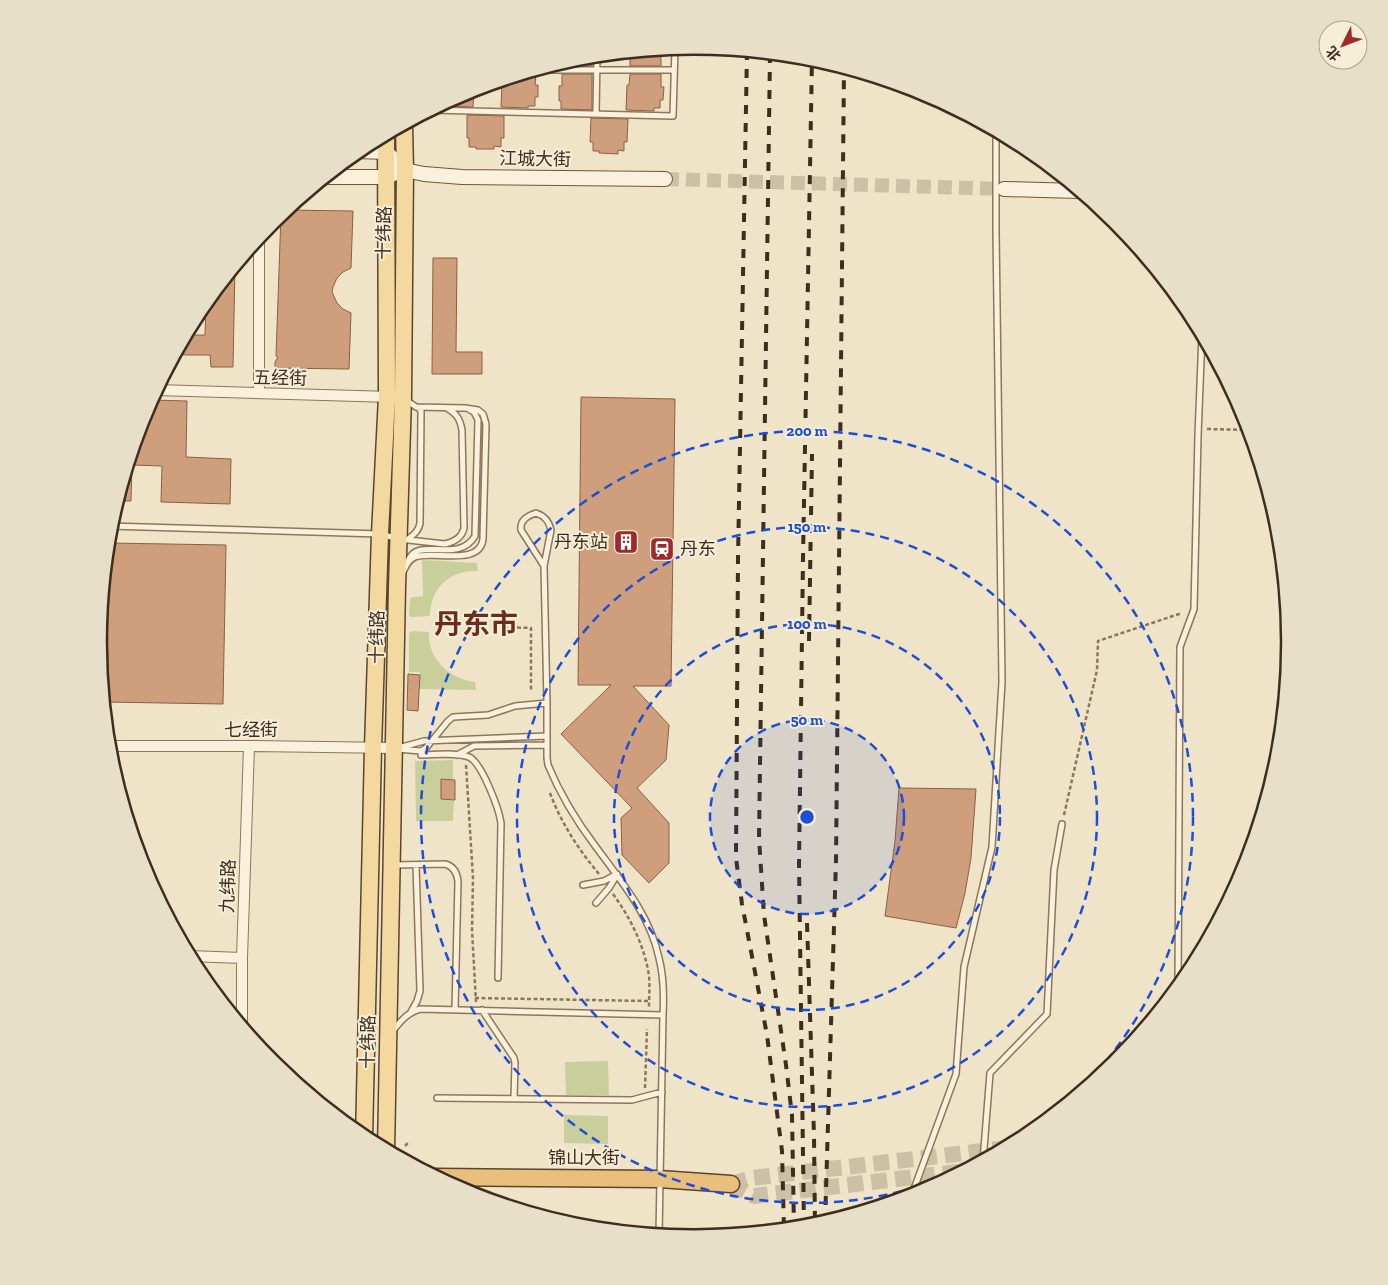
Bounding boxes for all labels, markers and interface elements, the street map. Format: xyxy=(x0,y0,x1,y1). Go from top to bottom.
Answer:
north arrow xyxy=(1318,20,1368,70)
text: 北 xyxy=(1323,42,1345,64)
street label: 江城大街 xyxy=(499,147,571,171)
street label: 十纬路 xyxy=(373,206,395,260)
street label: 五经街 xyxy=(253,367,307,389)
text: 200 m xyxy=(786,422,828,440)
text: 150 m xyxy=(788,518,826,536)
building icon: 丹东站 xyxy=(613,529,639,555)
place label: 丹东站 xyxy=(554,531,608,553)
station icon: 丹东 xyxy=(649,536,675,562)
place label: 丹东 xyxy=(680,538,716,560)
district label: 丹东市 xyxy=(434,608,518,641)
street label: 十纬路 xyxy=(366,610,388,664)
text: 100 m xyxy=(787,615,827,633)
text: 50 m xyxy=(791,711,823,729)
street label: 七经街 xyxy=(224,719,278,741)
centre of rings xyxy=(798,808,816,826)
street label: 九纬路 xyxy=(216,859,240,913)
street label: 十纬路 xyxy=(357,1015,379,1069)
street label: 锦山大街 xyxy=(548,1147,620,1169)

